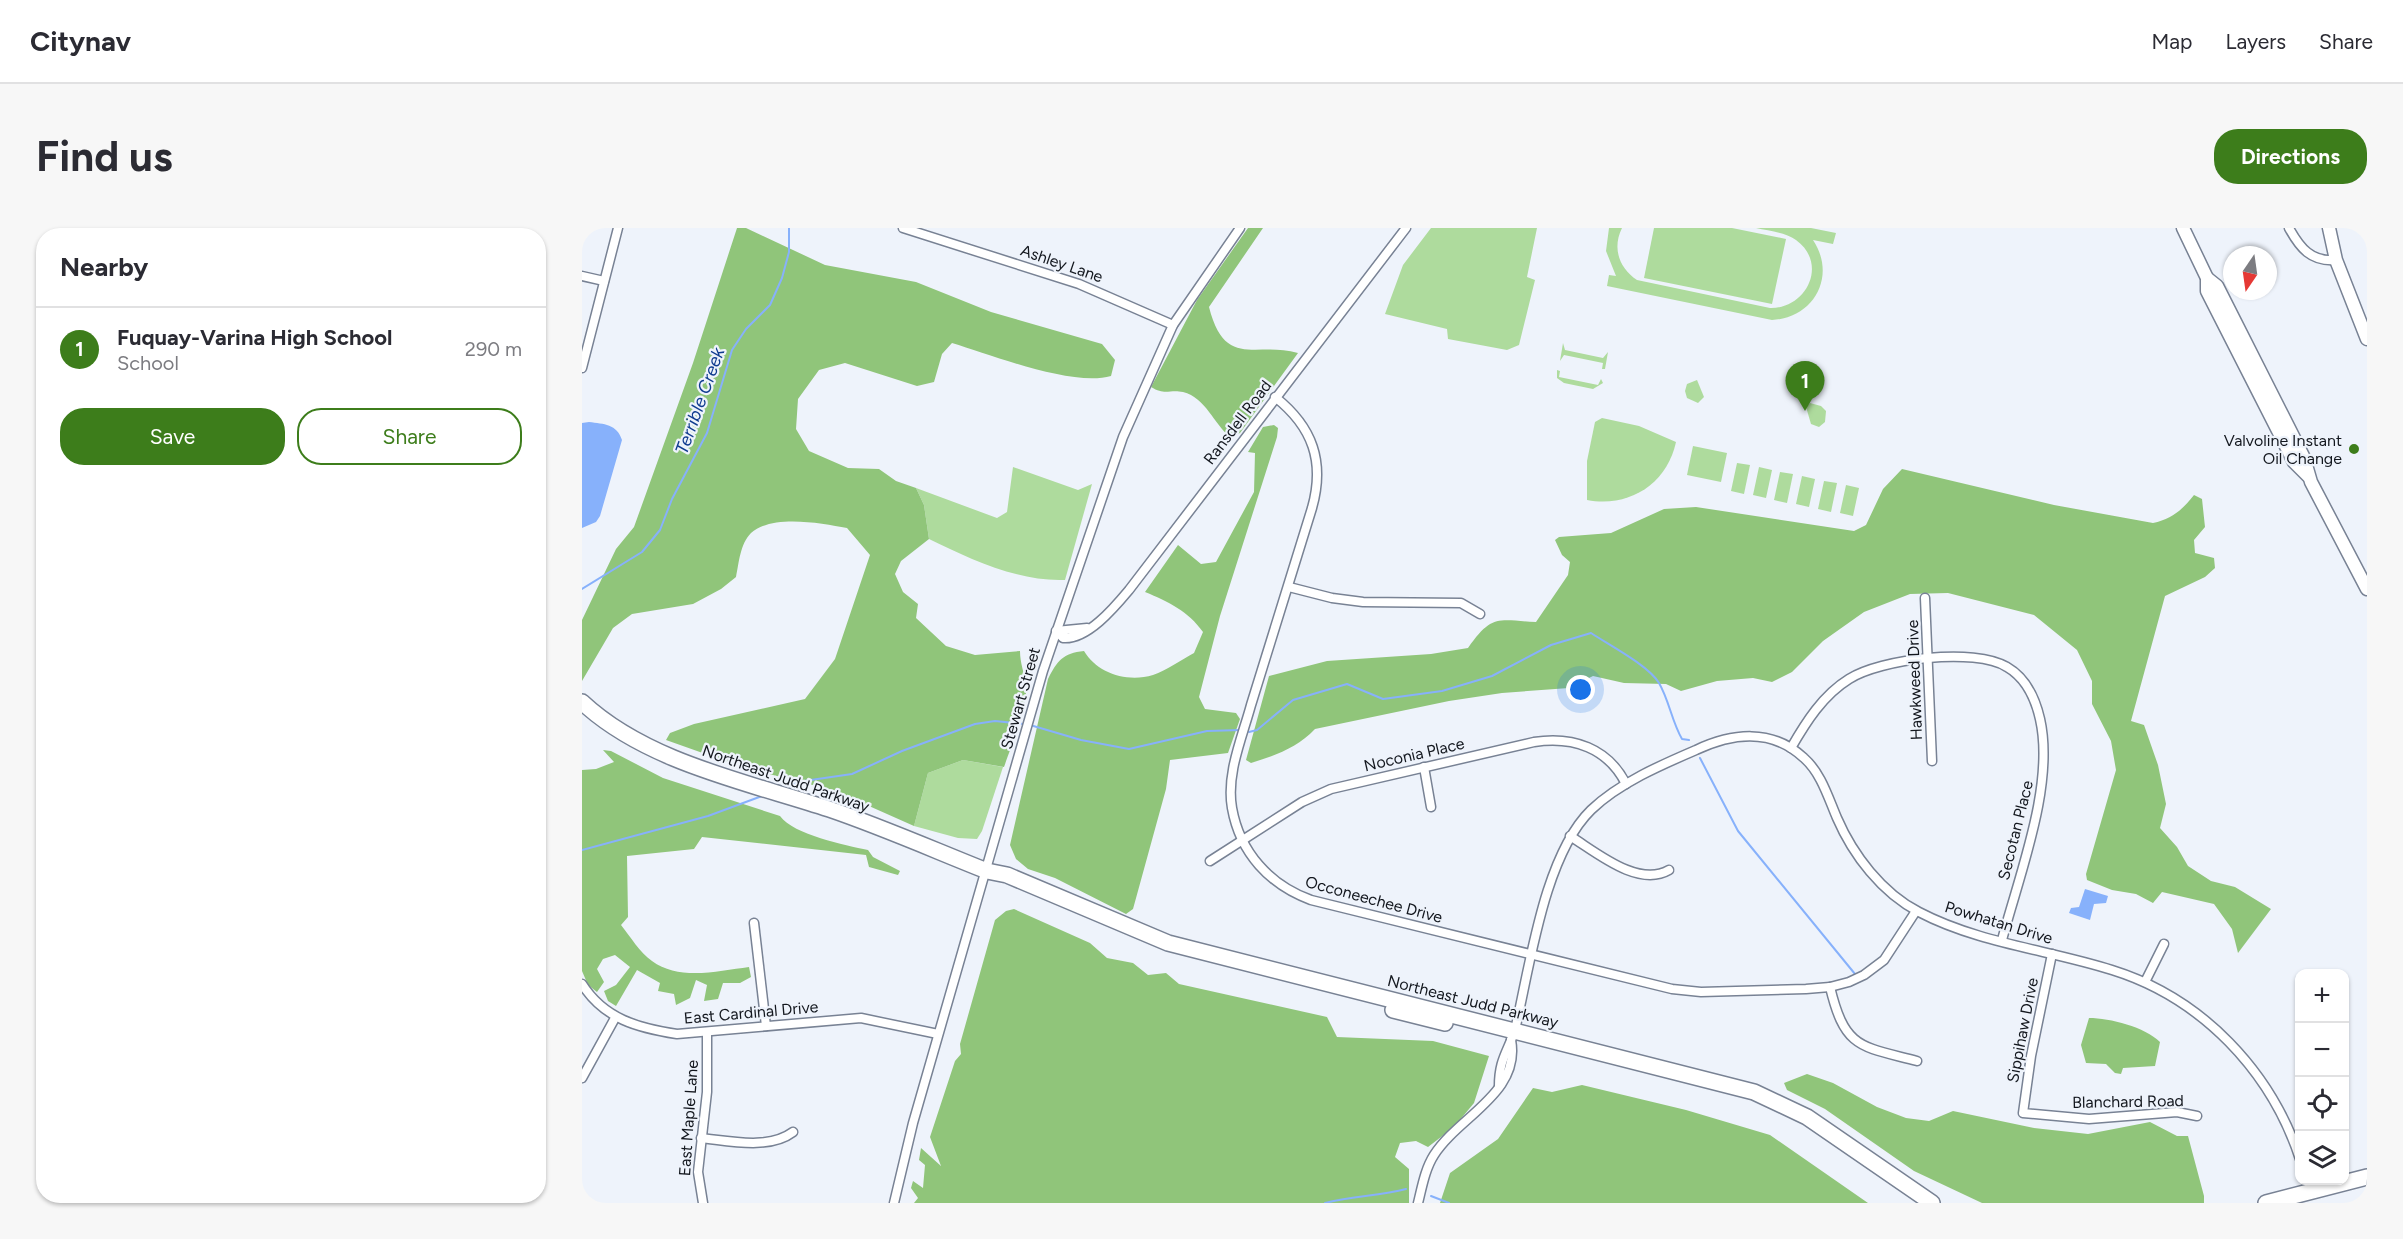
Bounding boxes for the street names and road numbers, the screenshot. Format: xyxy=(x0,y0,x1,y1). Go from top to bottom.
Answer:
street label: Ashley Lane xyxy=(1018,241,1106,287)
street label: Ransdell Road xyxy=(1200,376,1275,468)
street label: Hawkweed Drive xyxy=(1903,619,1926,741)
street label: Stewart Street xyxy=(997,645,1044,751)
street label: Noconia Place xyxy=(1362,734,1467,775)
street label: Northeast Judd Parkway xyxy=(700,741,872,816)
street label: Secotan Place xyxy=(1994,778,2037,882)
street label: Occoneechee Drive xyxy=(1303,872,1445,927)
street label: Powhatan Drive xyxy=(1943,897,2055,948)
street label: Northeast Judd Parkway xyxy=(1385,971,1561,1032)
street label: Sippihaw Drive xyxy=(2003,976,2042,1084)
street label: East Cardinal Drive xyxy=(683,997,819,1028)
street label: East Maple Lane xyxy=(675,1059,702,1177)
street label: Blanchard Road xyxy=(2072,1091,2184,1112)

